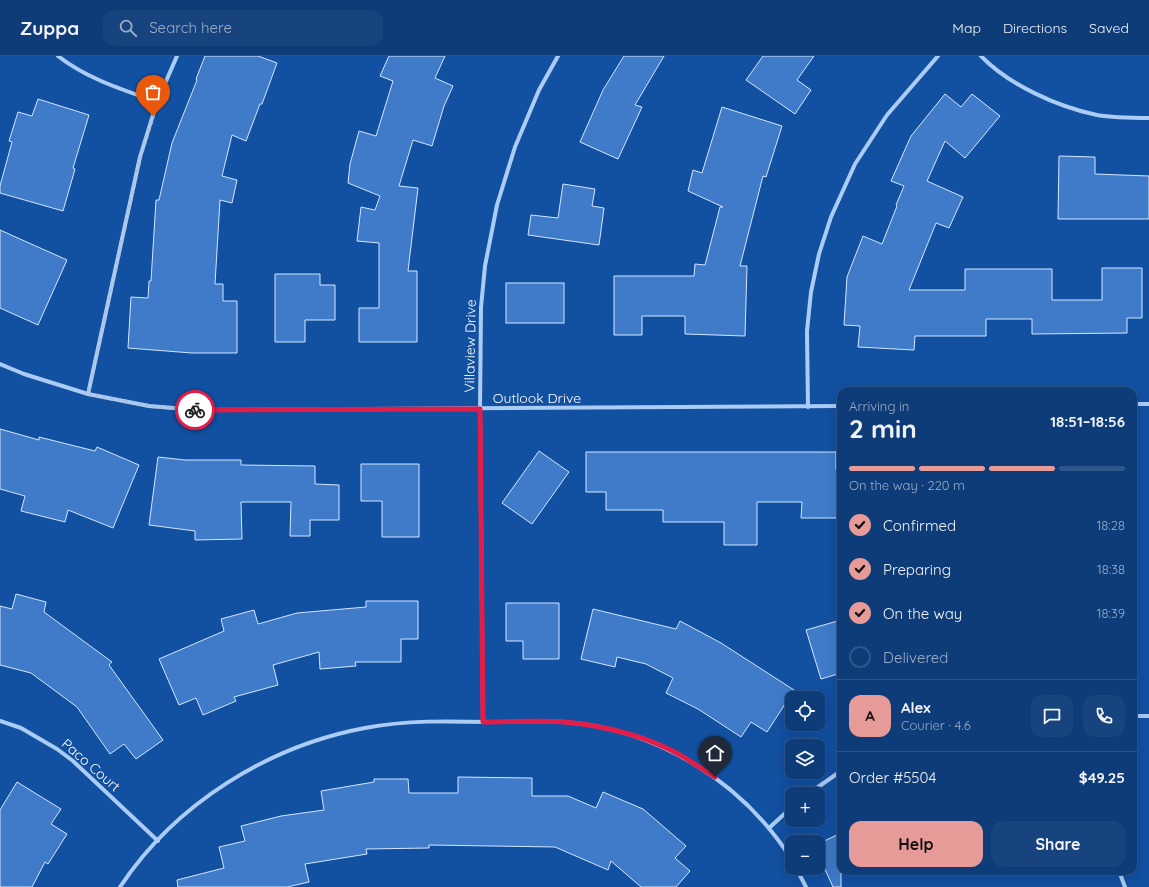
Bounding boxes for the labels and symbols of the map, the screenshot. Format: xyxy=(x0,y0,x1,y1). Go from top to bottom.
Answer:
pin xyxy=(136,75,170,116)
street label: Villaview Drive xyxy=(460,299,480,393)
street label: Outlook Drive xyxy=(493,389,581,407)
courier xyxy=(175,390,215,430)
street label: Paco Court xyxy=(58,735,124,796)
pin xyxy=(698,736,732,777)

